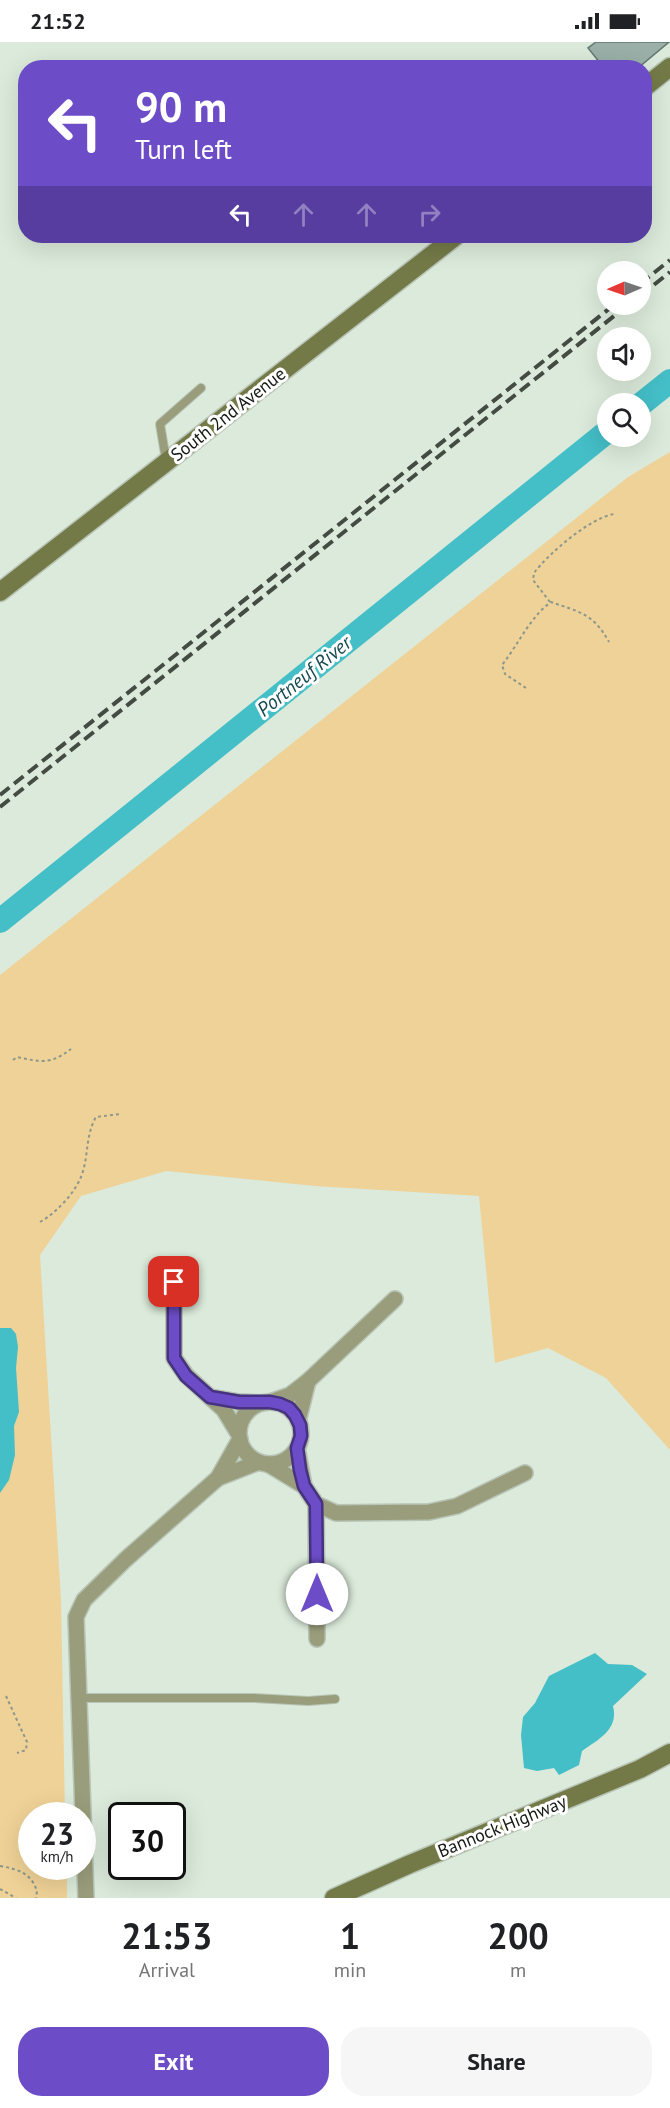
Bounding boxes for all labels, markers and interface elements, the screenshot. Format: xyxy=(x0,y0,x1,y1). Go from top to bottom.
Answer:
text: 21:52 xyxy=(30,7,86,35)
text: 90 m xyxy=(135,79,227,134)
icon: left xyxy=(36,84,114,162)
text: Turn left xyxy=(135,132,232,166)
icon: left xyxy=(224,198,257,231)
icon: ahead xyxy=(287,198,320,231)
icon: ahead xyxy=(350,198,383,231)
icon: right xyxy=(413,198,446,231)
north arrow xyxy=(597,261,651,315)
map controls xyxy=(597,261,651,447)
button: sound xyxy=(597,327,651,381)
street label: South 2nd Avenue xyxy=(166,362,290,466)
button: search xyxy=(597,393,651,447)
water label: Portneuf River xyxy=(251,629,358,722)
pin xyxy=(148,1256,199,1307)
icon: arrive xyxy=(157,1265,190,1298)
position arrow xyxy=(285,1562,349,1626)
street label: Bannock Highway xyxy=(434,1789,570,1862)
speed limit sign: 30 xyxy=(108,1802,186,1880)
text: 23 xyxy=(40,1814,74,1853)
text: km/h xyxy=(41,1847,73,1866)
text: 21:53 xyxy=(121,1912,213,1959)
text: 1 xyxy=(340,1912,360,1959)
text: 200 xyxy=(488,1912,549,1959)
text: Arrival xyxy=(139,1957,195,1983)
text: min xyxy=(334,1957,366,1983)
text: m xyxy=(510,1957,526,1983)
button: Exit xyxy=(18,2027,329,2096)
button: Share xyxy=(341,2027,652,2096)

